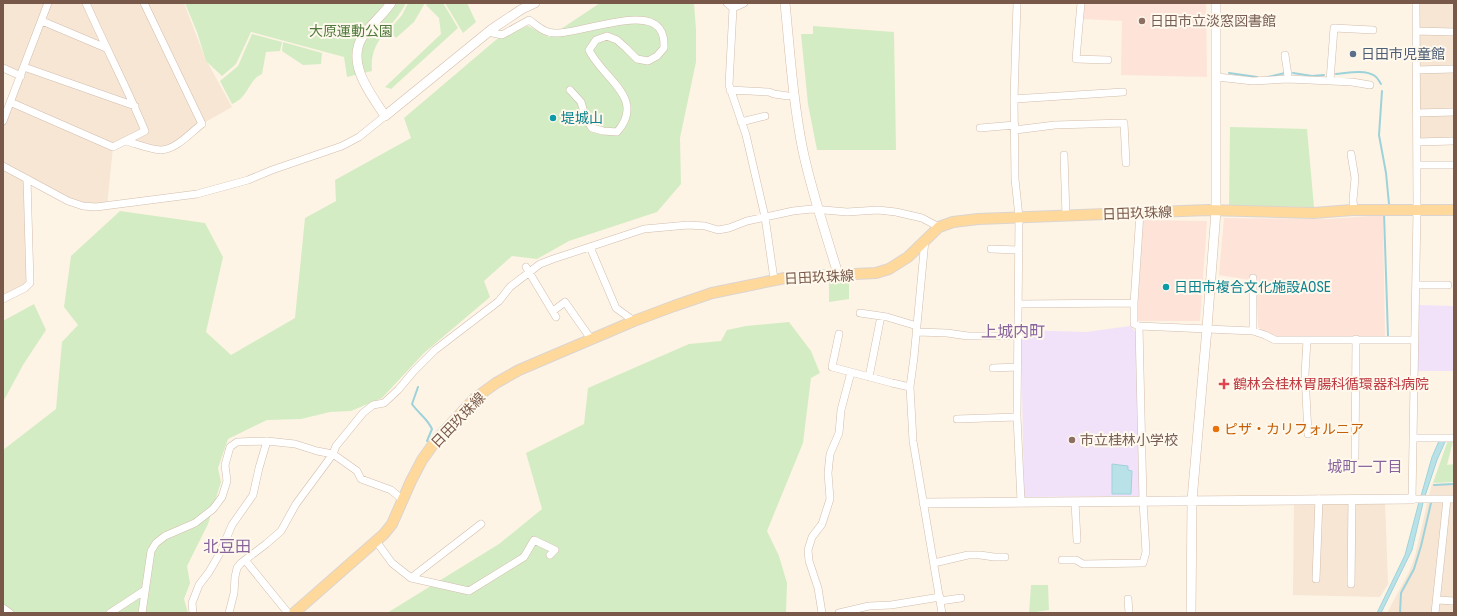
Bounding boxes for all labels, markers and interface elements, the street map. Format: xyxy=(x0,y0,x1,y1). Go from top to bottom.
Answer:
place label: 日田市立淡窓図書館 xyxy=(1150,13,1276,29)
marker: 日田市立淡窓図書館 xyxy=(1137,16,1147,26)
park label: 大原運動公園 xyxy=(309,23,393,39)
place label: 日田市児童館 xyxy=(1361,46,1445,62)
marker: 日田市児童館 xyxy=(1348,49,1358,59)
place label: 堤城山 xyxy=(561,110,603,126)
marker: 堤城山 xyxy=(548,113,558,123)
street label: 日田玖珠線 xyxy=(1102,204,1172,222)
street label: 日田玖珠線 xyxy=(784,267,854,287)
place label: 日田市複合文化施設AOSE xyxy=(1174,279,1331,295)
marker: 日田市複合文化施設AOSE xyxy=(1161,282,1171,292)
district label: 上城内町 xyxy=(981,322,1045,341)
place label: 鶴林会桂林胃腸科循環器科病院 xyxy=(1233,376,1429,392)
marker: 鶴林会桂林胃腸科循環器科病院 xyxy=(1218,378,1230,390)
street label: 日田玖珠線 xyxy=(428,389,488,451)
place label: ピザ・カリフォルニア xyxy=(1224,421,1364,437)
marker: ピザ・カリフォルニア xyxy=(1211,424,1221,434)
place label: 市立桂林小学校 xyxy=(1080,432,1178,448)
marker: 市立桂林小学校 xyxy=(1067,435,1077,445)
district label: 城町一丁目 xyxy=(1327,458,1403,476)
district label: 北豆田 xyxy=(203,537,251,556)

